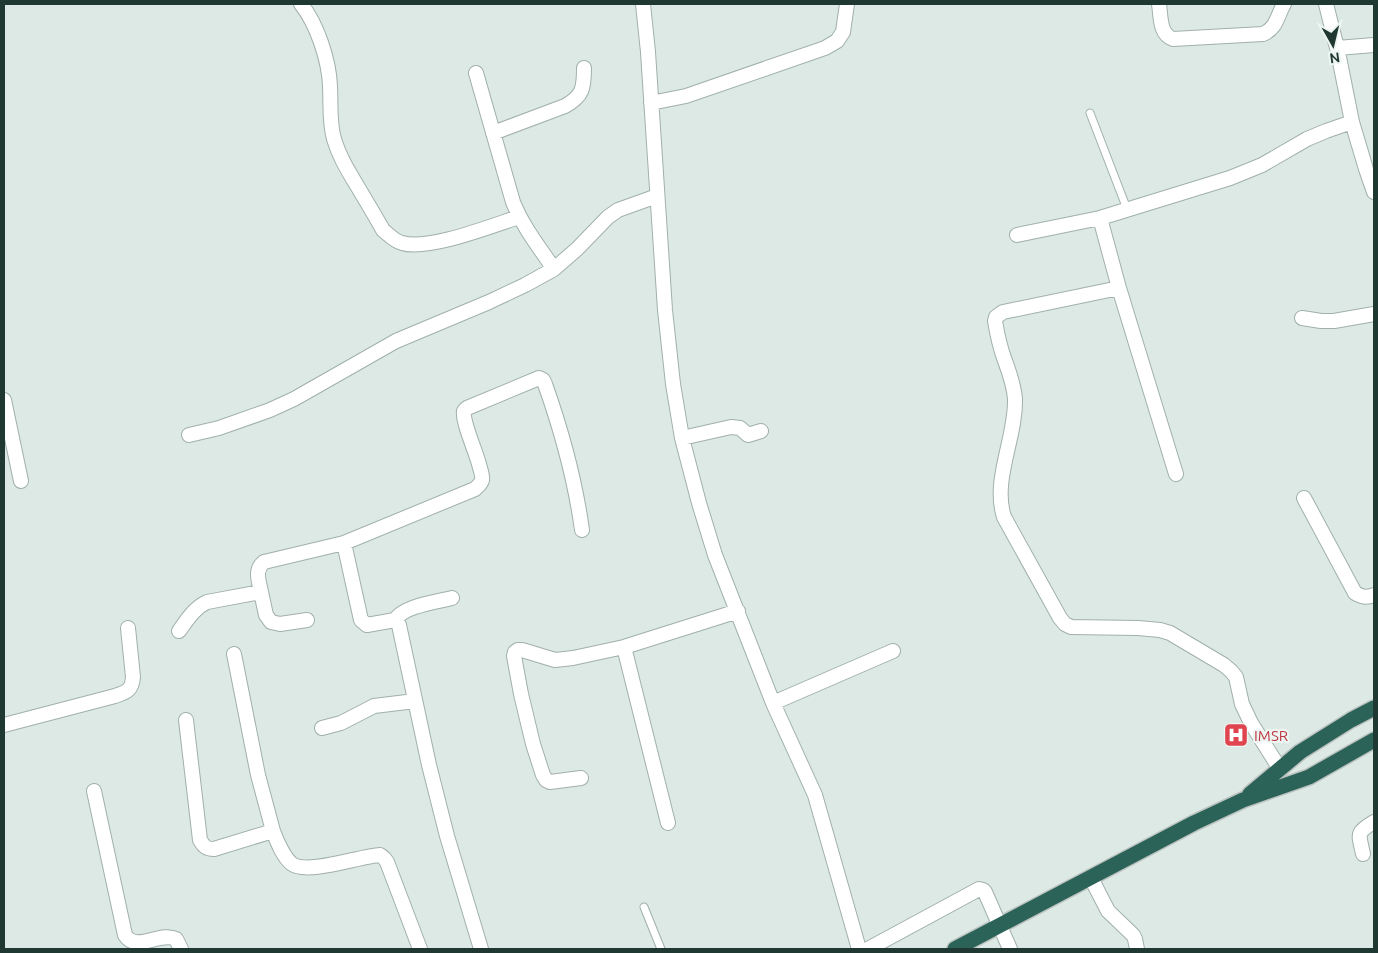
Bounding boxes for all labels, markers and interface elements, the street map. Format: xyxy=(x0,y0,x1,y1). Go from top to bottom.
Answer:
north arrow xyxy=(1308,20,1358,70)
text: N xyxy=(1329,49,1341,67)
hospital icon: IMSR xyxy=(1223,722,1249,748)
place label: IMSR xyxy=(1254,727,1288,744)

